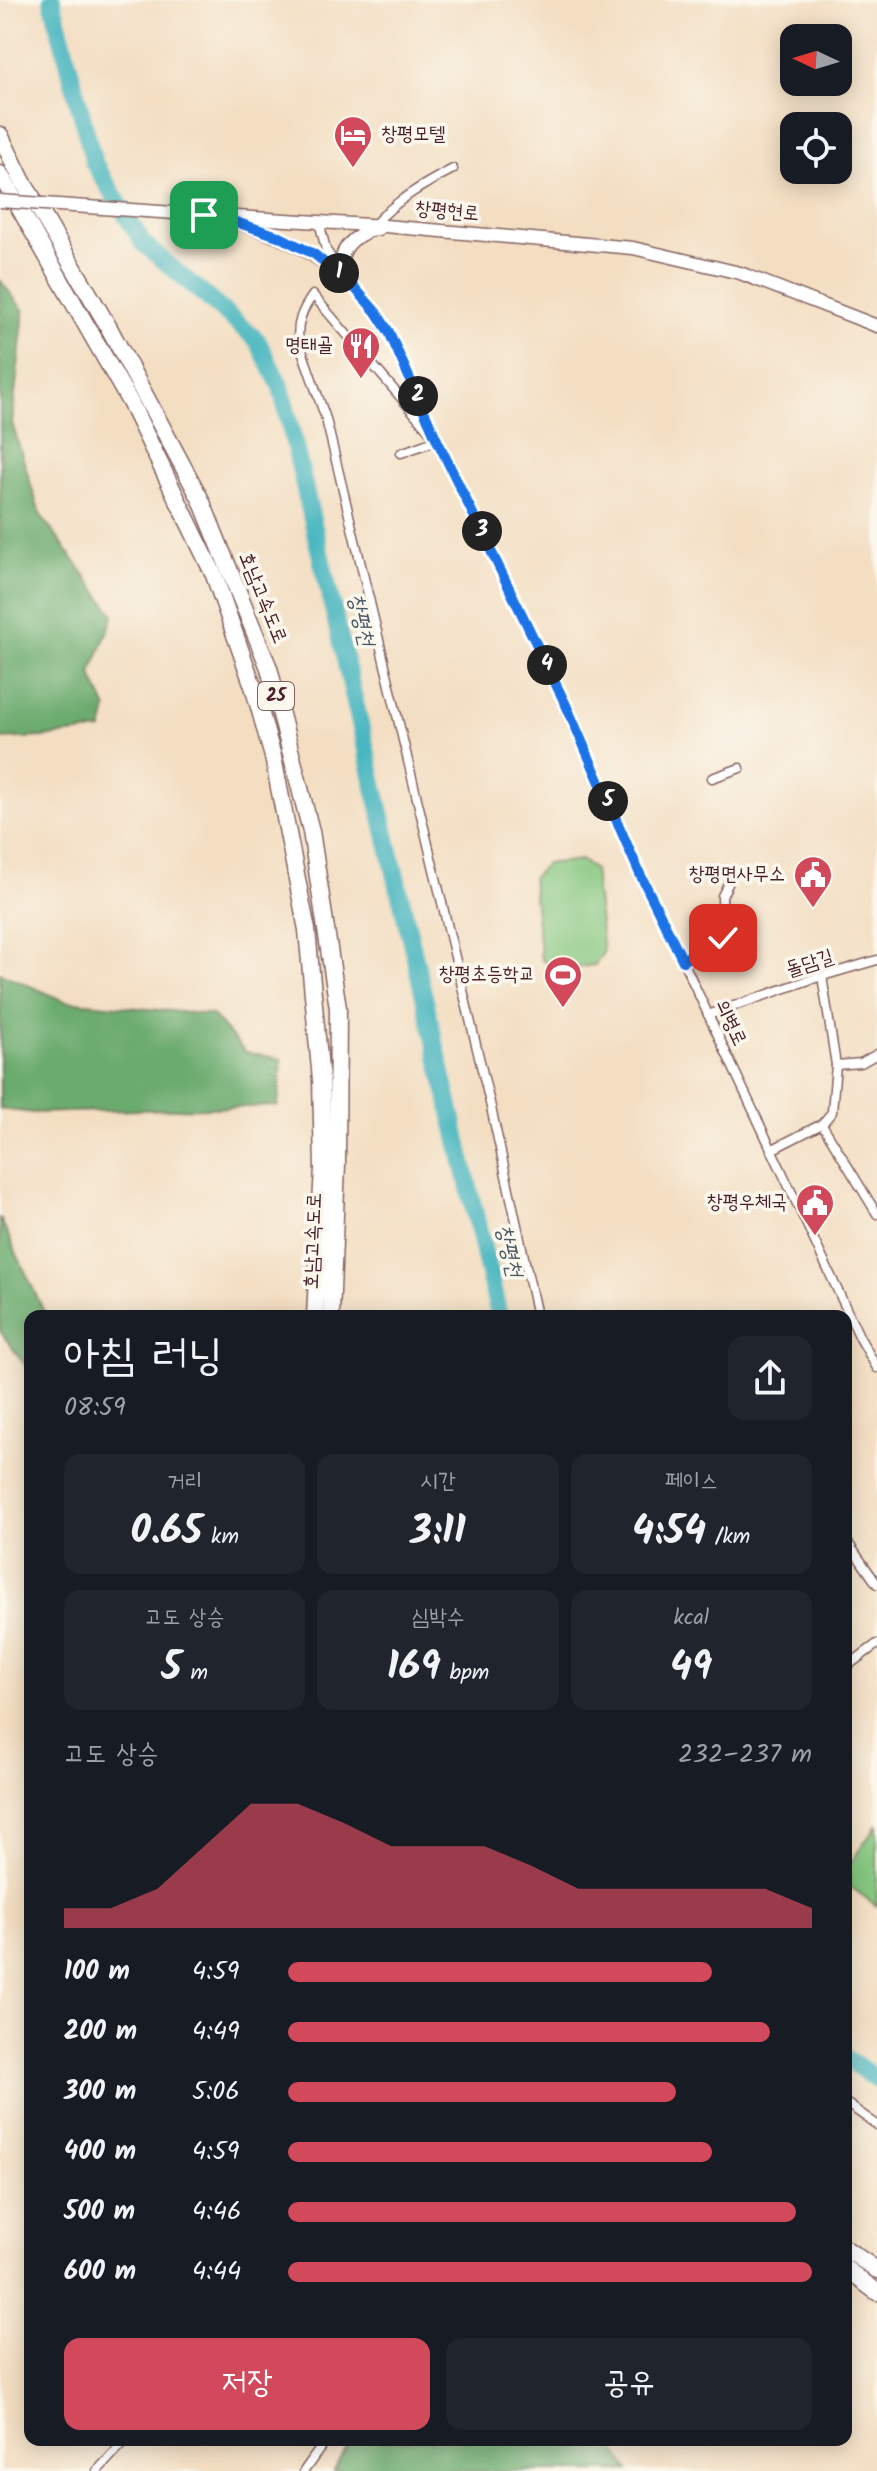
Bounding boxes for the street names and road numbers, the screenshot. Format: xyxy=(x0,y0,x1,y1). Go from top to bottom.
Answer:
street label: 창평현로 xyxy=(414,193,480,231)
street label: 호남고속도로 xyxy=(229,547,295,649)
road number: 25 xyxy=(258,682,294,710)
street label: 돌담길 xyxy=(782,941,838,987)
street label: 의병로 xyxy=(705,994,755,1052)
street label: 호남고속도로 xyxy=(296,1192,332,1290)

